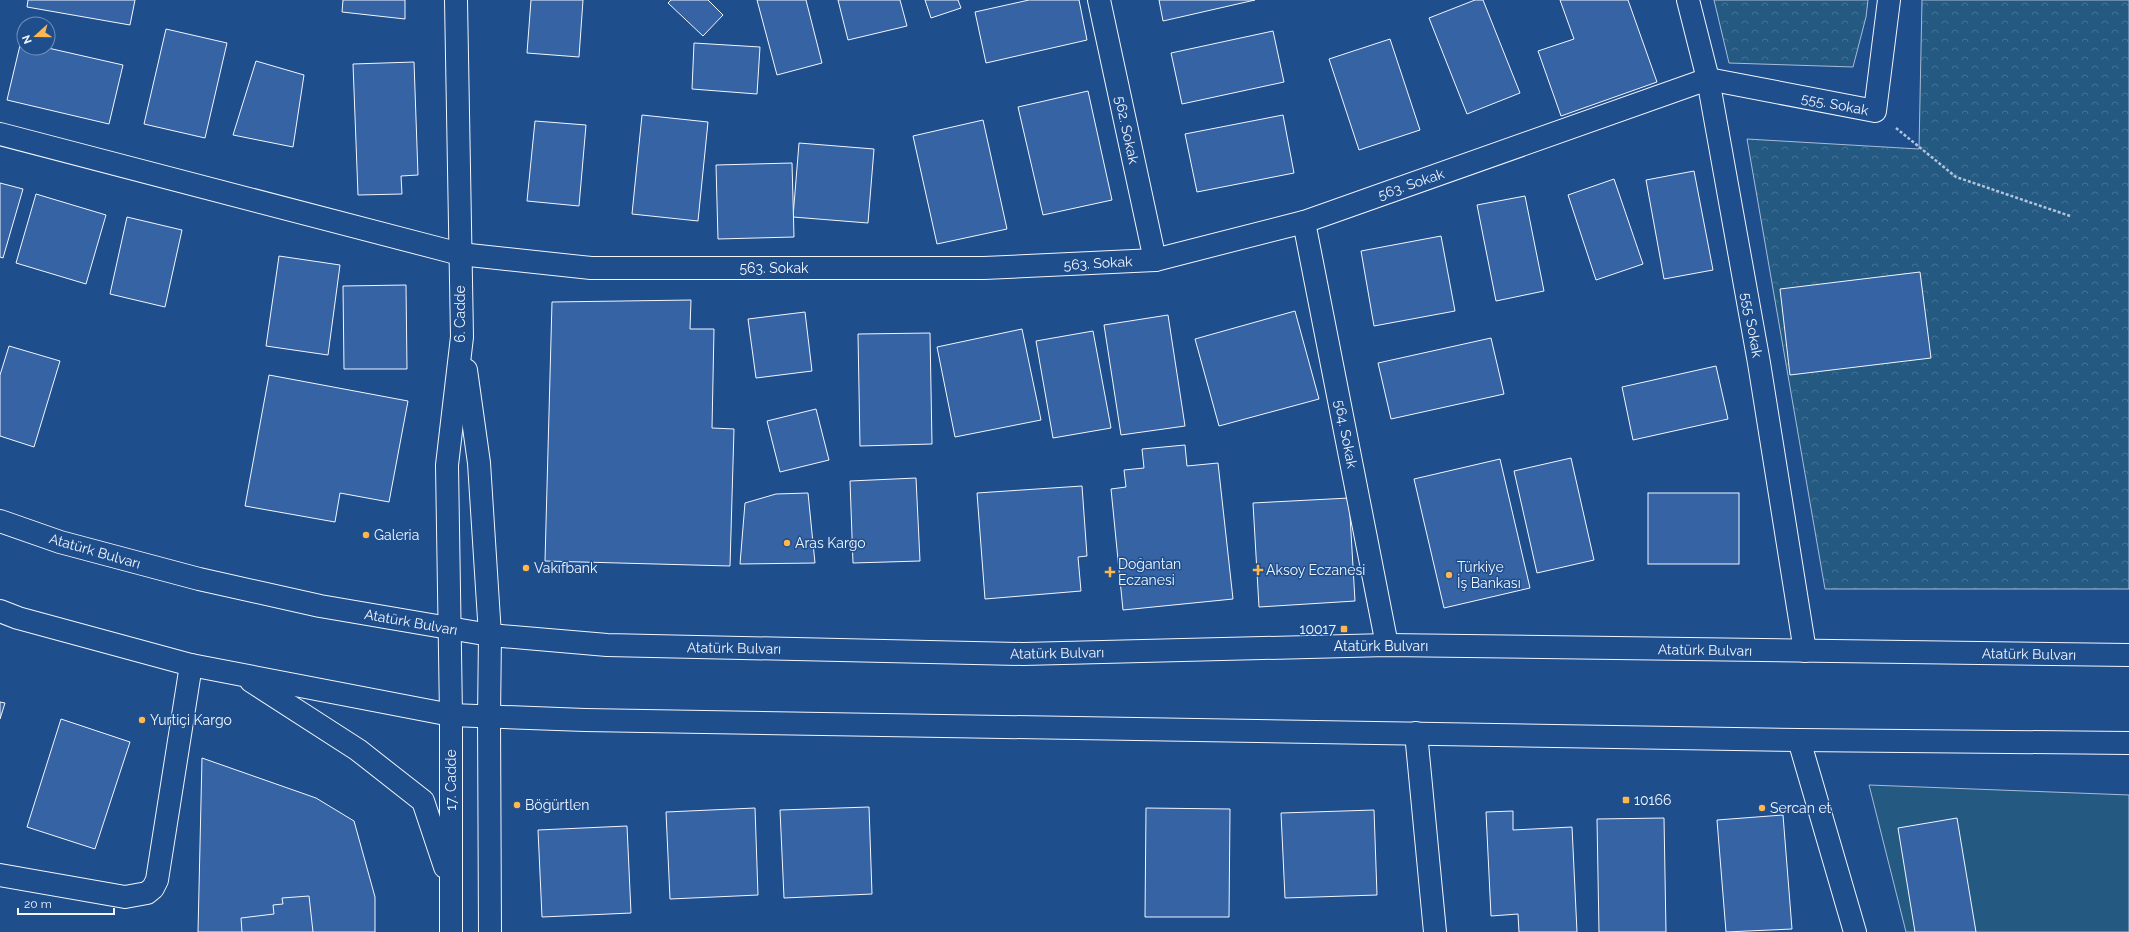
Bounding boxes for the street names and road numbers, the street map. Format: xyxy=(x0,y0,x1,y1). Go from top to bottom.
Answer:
street label: 555. Sokak xyxy=(1800,90,1871,118)
street label: 562. Sokak xyxy=(1112,95,1142,166)
street label: 563. Sokak xyxy=(1376,165,1447,203)
street label: 563. Sokak xyxy=(1063,253,1133,273)
street label: 563. Sokak xyxy=(739,260,809,276)
street label: 6. Cadde xyxy=(452,285,468,343)
street label: 555 Sokak xyxy=(1738,291,1766,359)
street label: 564. Sokak xyxy=(1332,399,1361,470)
street label: Atatürk Bulvarı xyxy=(47,530,143,572)
street label: Atatürk Bulvarı xyxy=(363,606,459,638)
street label: Atatürk Bulvarı xyxy=(1334,638,1428,654)
street label: Atatürk Bulvarı xyxy=(687,639,781,657)
street label: Atatürk Bulvarı xyxy=(1658,641,1752,659)
street label: Atatürk Bulvarı xyxy=(1010,644,1104,662)
street label: Atatürk Bulvarı xyxy=(1982,645,2076,663)
street label: 17. Cadde xyxy=(443,749,459,811)

